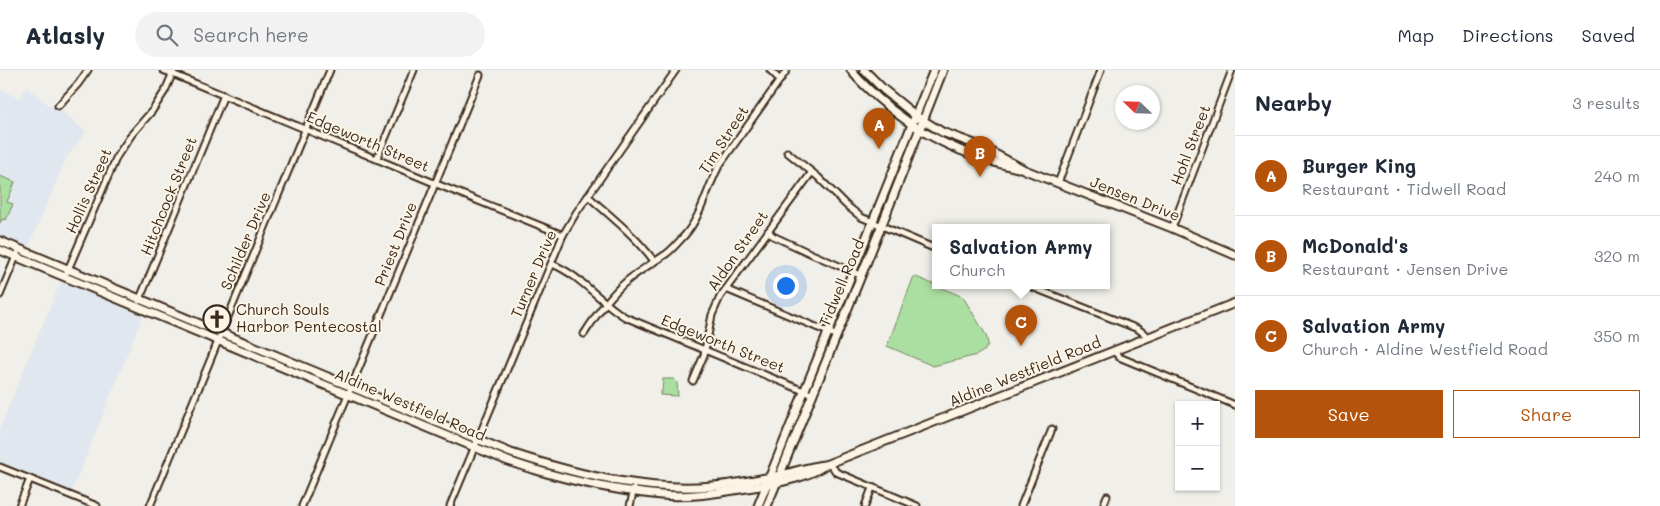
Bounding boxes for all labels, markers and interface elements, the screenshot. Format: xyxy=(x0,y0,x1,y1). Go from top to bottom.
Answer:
search box xyxy=(135,12,485,57)
text: Atlasly xyxy=(25,19,105,50)
icon: search xyxy=(153,21,181,49)
text: Search here xyxy=(193,22,309,47)
text: Map xyxy=(1397,23,1434,47)
text: Directions xyxy=(1462,23,1554,47)
text: Saved xyxy=(1582,23,1635,47)
north arrow xyxy=(1115,85,1160,130)
text: Nearby xyxy=(1255,89,1332,116)
text: 3 results xyxy=(1572,92,1640,113)
street label: Tim Street xyxy=(694,102,753,177)
street label: Hohl Street xyxy=(1166,102,1215,188)
street label: Edgeworth Street xyxy=(304,106,433,176)
pin: A xyxy=(863,108,895,149)
street label: Hitchcock Street xyxy=(135,133,201,258)
pin: B xyxy=(964,136,996,177)
street label: Hollis Street xyxy=(60,145,116,236)
text: Burger King xyxy=(1302,153,1416,178)
text: A xyxy=(1265,165,1277,186)
text: 240 m xyxy=(1594,165,1640,186)
street label: Jensen Drive xyxy=(1088,171,1183,225)
text: Restaurant · Tidwell Road xyxy=(1302,178,1506,199)
street label: Schilder Drive xyxy=(215,188,275,293)
street label: Priest Drive xyxy=(369,199,421,289)
street label: Aldon Street xyxy=(702,206,772,294)
popup xyxy=(932,224,1110,289)
street label: Turner Drive xyxy=(506,227,561,321)
text: McDonald's xyxy=(1302,233,1408,258)
text: Salvation Army xyxy=(949,234,1093,259)
street label: Tidwell Road xyxy=(814,236,868,329)
text: B xyxy=(1266,245,1276,266)
text: 320 m xyxy=(1594,245,1640,266)
text: Restaurant · Jensen Drive xyxy=(1302,258,1508,279)
text: Church xyxy=(949,259,1005,280)
your location xyxy=(773,273,799,299)
place label: Church Souls Harbor Pentecostal xyxy=(236,299,382,336)
church icon: Church Souls Harbor Pentecostal xyxy=(202,304,232,334)
pin: C xyxy=(1005,305,1037,346)
street label: Edgeworth Street xyxy=(659,309,788,377)
text: Salvation Army xyxy=(1302,313,1445,338)
text: C xyxy=(1265,325,1277,346)
text: 350 m xyxy=(1594,325,1640,346)
street label: Aldine Westfield Road xyxy=(946,331,1104,411)
text: Church · Aldine Westfield Road xyxy=(1302,338,1548,359)
street label: Aldine Westfield Road xyxy=(332,363,489,445)
button: Save xyxy=(1255,390,1443,438)
button: Share xyxy=(1453,390,1640,438)
map controls xyxy=(1175,401,1220,491)
button: + xyxy=(1175,401,1220,446)
button: − xyxy=(1175,446,1220,491)

